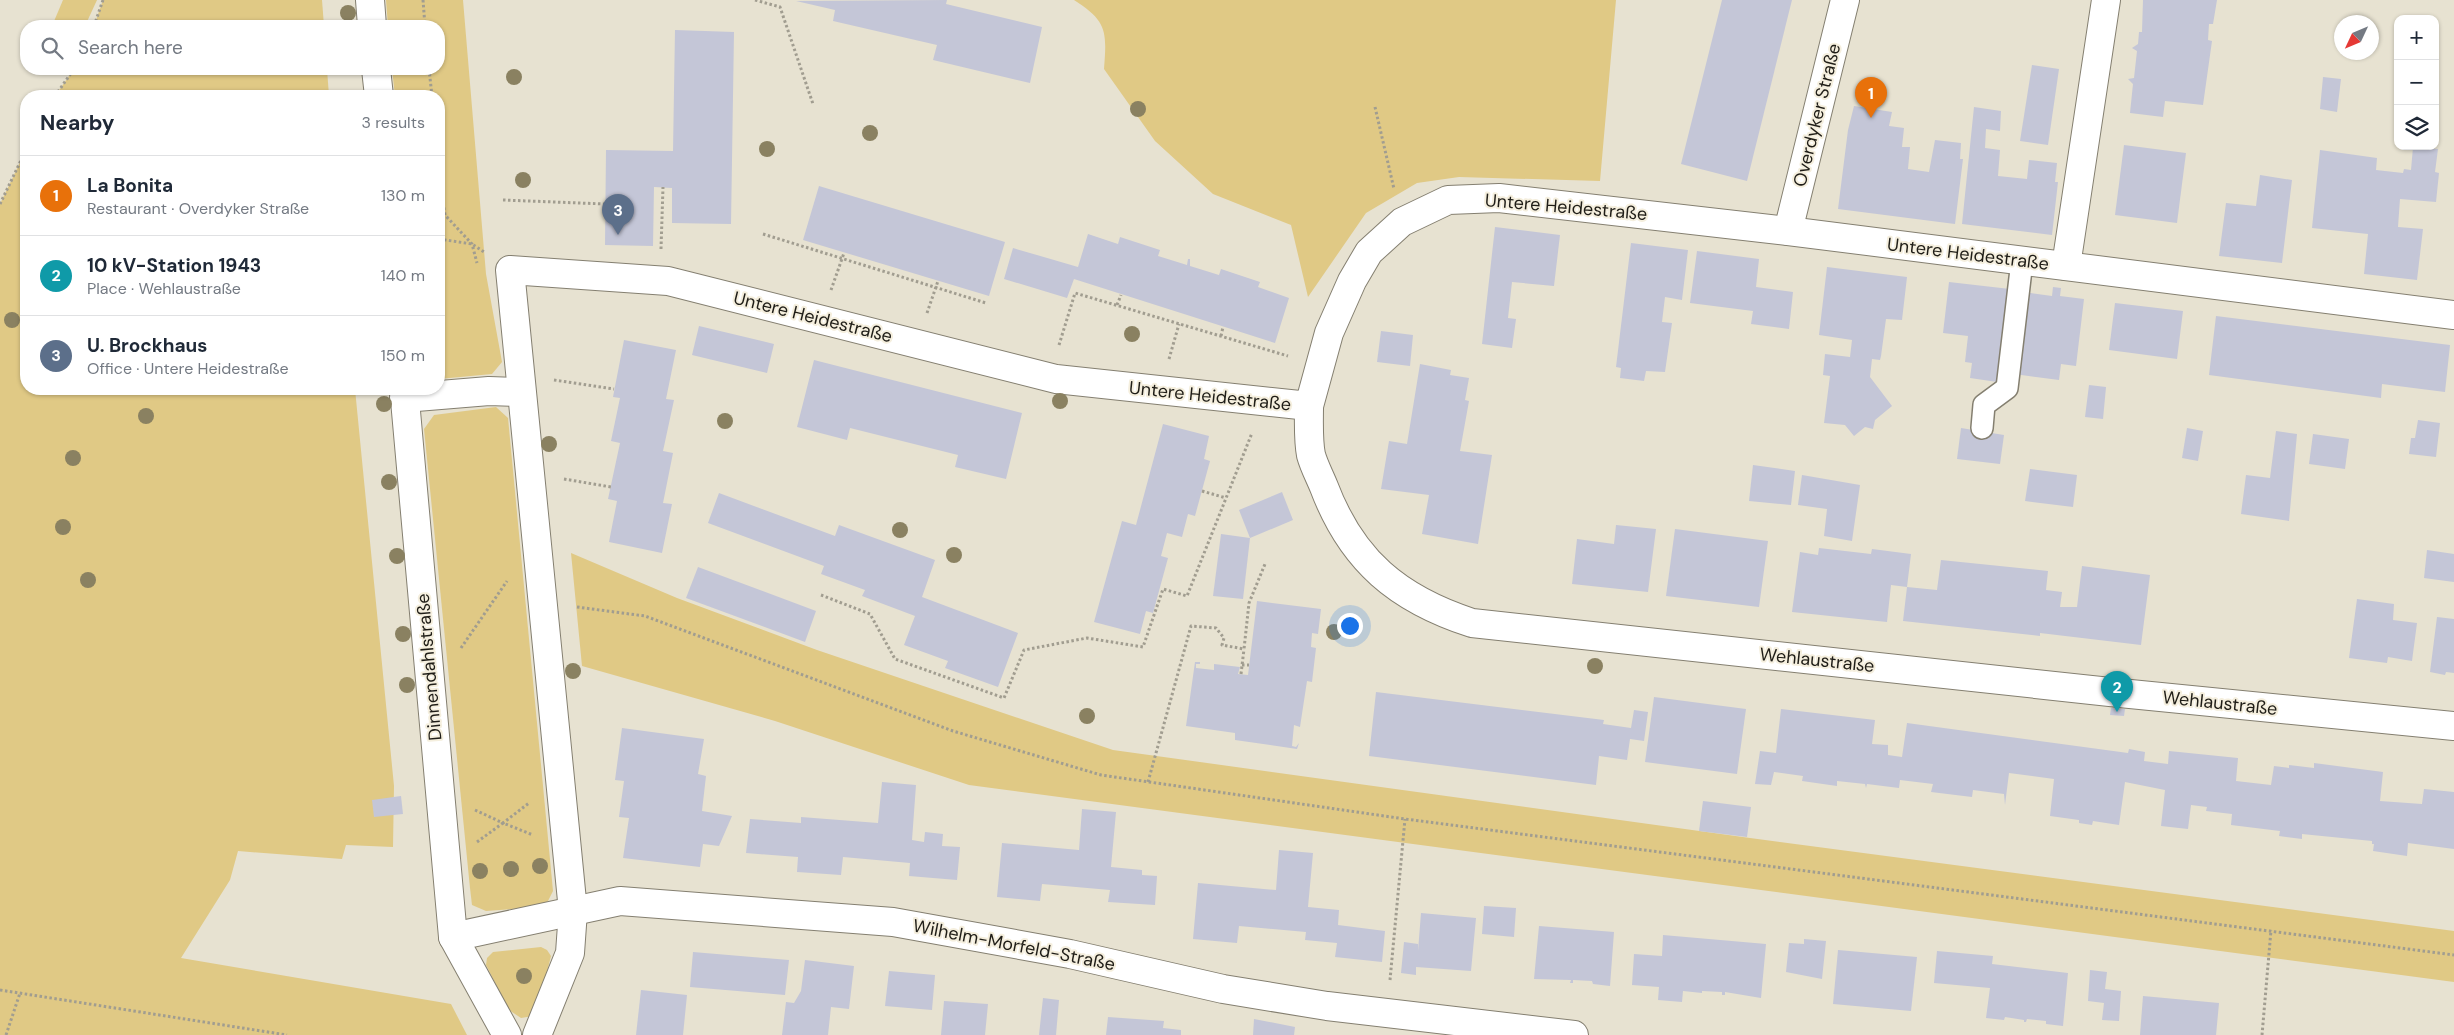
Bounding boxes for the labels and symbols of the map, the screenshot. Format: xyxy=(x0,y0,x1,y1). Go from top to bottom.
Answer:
north arrow xyxy=(2334,15,2379,60)
street label: Overdyker Straße xyxy=(1788,41,1846,189)
pin: 1 xyxy=(1855,77,1887,118)
street label: Untere Heidestraße xyxy=(1484,188,1648,226)
pin: 3 xyxy=(602,194,634,235)
street label: Untere Heidestraße xyxy=(1886,232,2050,276)
street label: Untere Heidestraße xyxy=(731,286,895,348)
street label: Untere Heidestraße xyxy=(1128,376,1292,416)
street label: Dinnendahlstraße xyxy=(411,593,447,741)
your location xyxy=(1337,613,1363,639)
street label: Wehlaustraße xyxy=(1758,642,1876,678)
pin: 2 xyxy=(2101,671,2133,712)
street label: Wehlaustraße xyxy=(2161,685,2279,721)
street label: Wilhelm-Morfeld-Straße xyxy=(911,914,1117,976)

